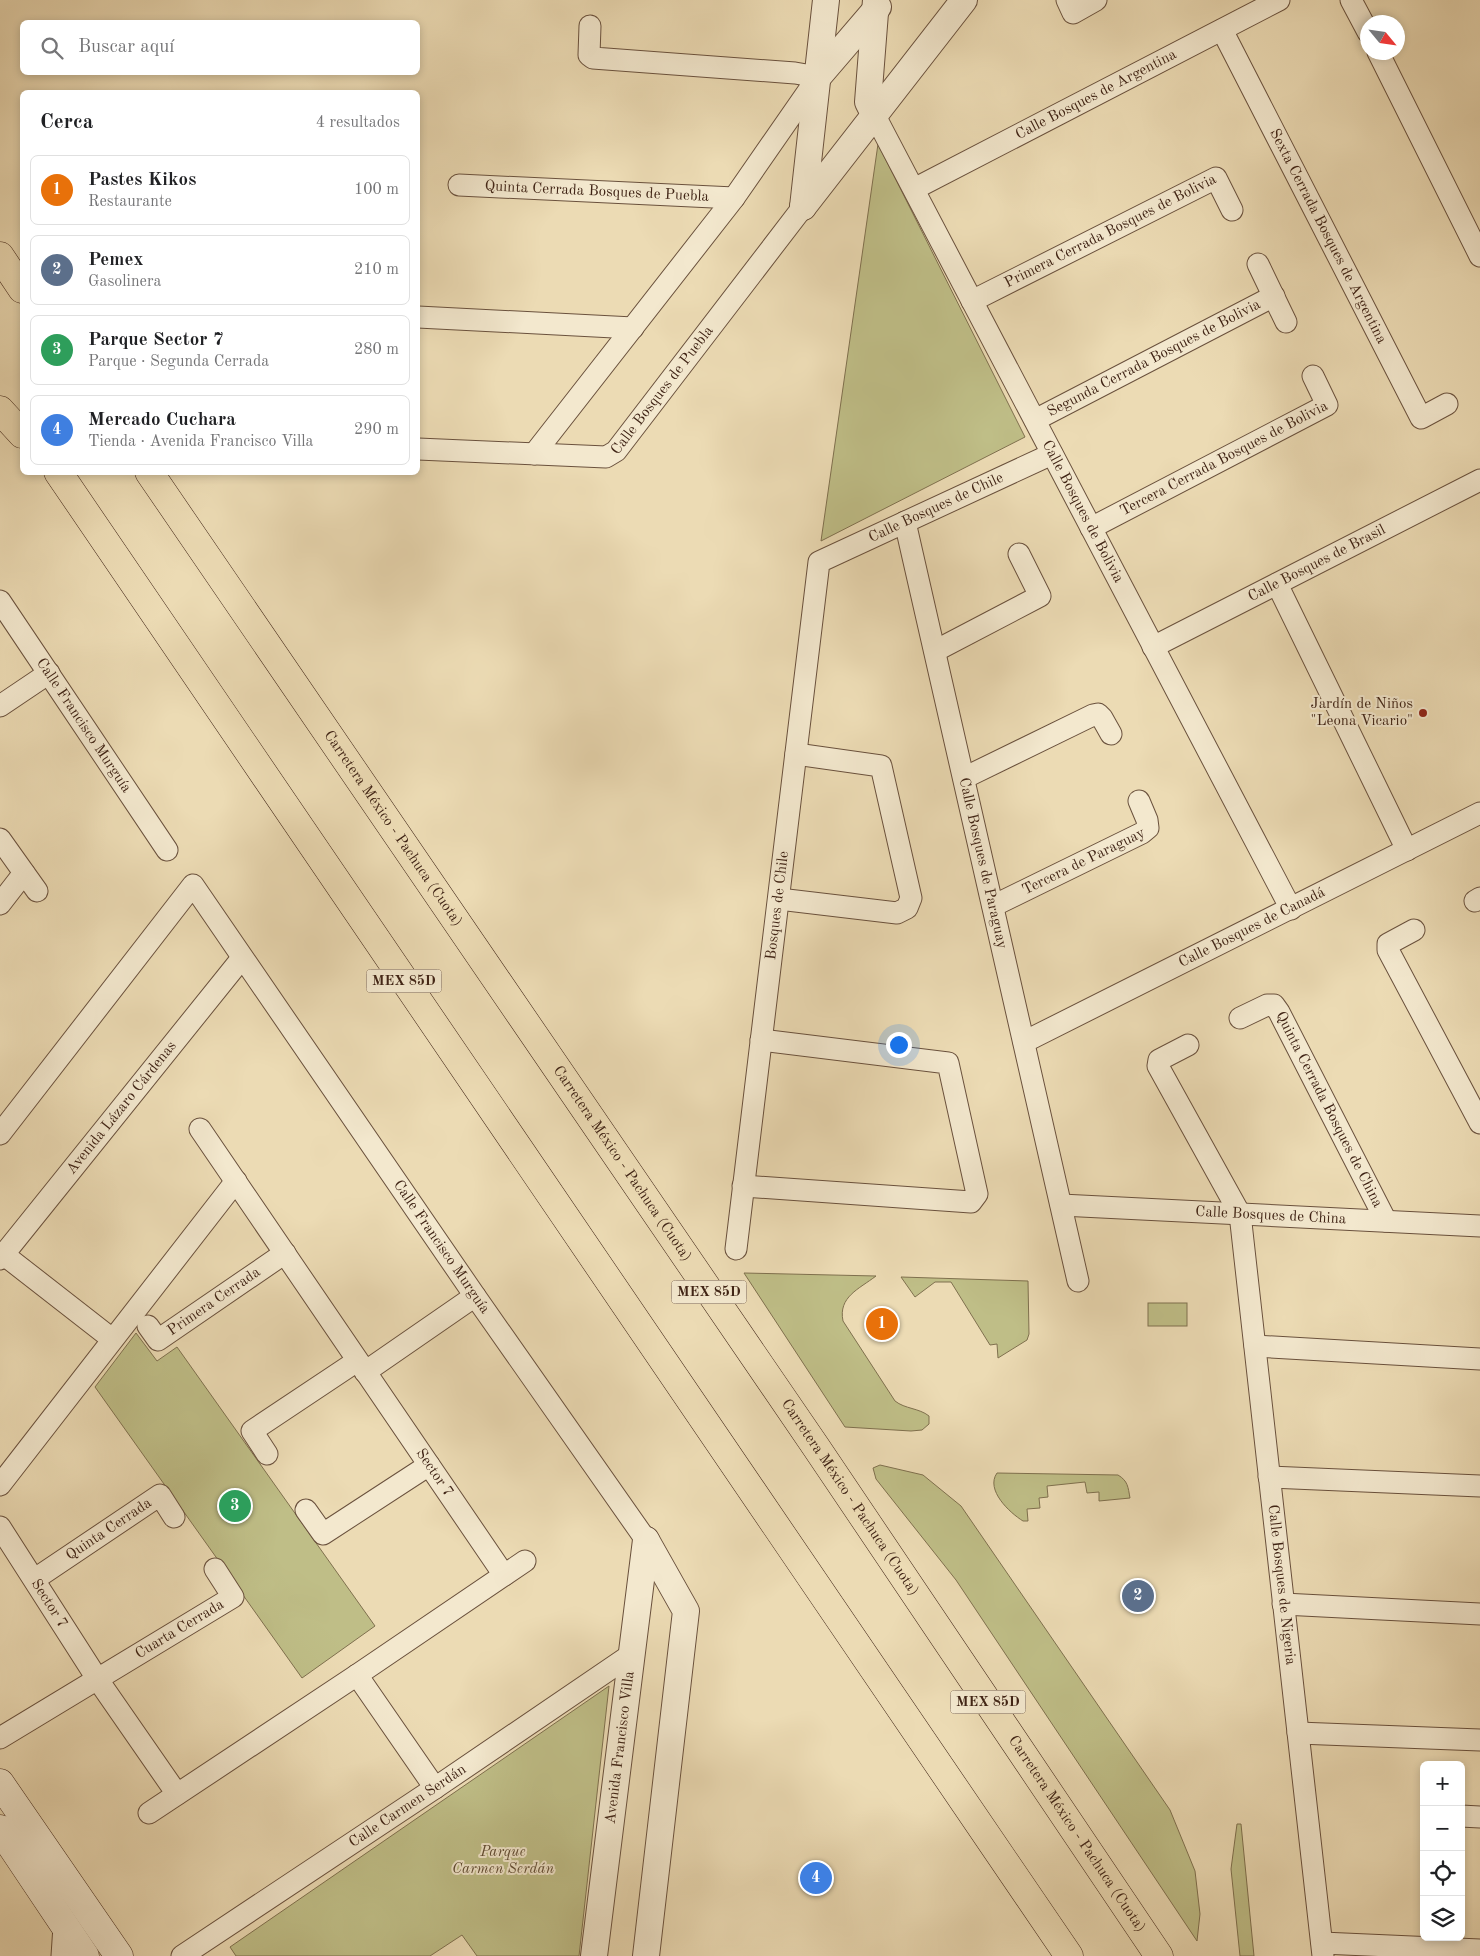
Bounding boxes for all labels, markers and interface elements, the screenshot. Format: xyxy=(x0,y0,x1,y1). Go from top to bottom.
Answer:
north arrow xyxy=(1360,15,1405,60)
search box xyxy=(20,20,420,75)
icon: search xyxy=(38,34,66,62)
text: Buscar aquí xyxy=(78,38,174,57)
street label: Calle Bosques de Argentina xyxy=(1013,47,1179,143)
text: Cerca xyxy=(40,112,93,133)
text: 4 resultados xyxy=(316,115,400,131)
street label: Sexta Cerrada Bosques de Argentina xyxy=(1267,127,1389,347)
text: Pastes Kikos xyxy=(88,171,196,190)
street label: Primera Cerrada Bosques de Bolivia xyxy=(1002,171,1219,291)
street label: Quinta Cerrada Bosques de Puebla xyxy=(484,179,710,204)
text: 1 xyxy=(52,182,62,198)
text: 100 m xyxy=(354,182,399,198)
text: Restaurante xyxy=(88,194,172,210)
text: Pemex xyxy=(88,251,143,270)
text: 2 xyxy=(52,262,62,278)
text: 210 m xyxy=(354,262,399,278)
text: Gasolinera xyxy=(88,274,161,290)
street label: Segunda Cerrada Bosques de Bolivia xyxy=(1045,297,1264,420)
street label: Calle Bosques de Puebla xyxy=(608,323,717,458)
text: Parque Sector 7 xyxy=(88,331,224,350)
text: 3 xyxy=(52,342,62,358)
text: 280 m xyxy=(354,342,399,358)
text: Parque · Segunda Cerrada xyxy=(88,354,269,370)
street label: Tercera Cerrada Bosques de Bolivia xyxy=(1118,398,1331,519)
text: Mercado Cuchara xyxy=(88,411,236,430)
text: 4 xyxy=(52,422,62,438)
text: 290 m xyxy=(354,422,399,438)
text: Tienda · Avenida Francisco Villa xyxy=(88,434,313,450)
street label: Calle Bosques de Bolivia xyxy=(1039,438,1126,586)
street label: Calle Bosques de Chile xyxy=(866,470,1006,545)
street label: Calle Bosques de Brasil xyxy=(1246,522,1388,605)
street label: Calle Francisco Murguía xyxy=(33,656,134,796)
place label: Jardín de Niños "Leona Vicario" xyxy=(1311,697,1413,729)
marker: Jardín de Niños "Leona Vicario" xyxy=(1417,707,1429,719)
street label: Carretera México - Pachuca (Cuota) xyxy=(321,728,465,929)
street label: Calle Bosques de Paraguay xyxy=(956,776,1010,950)
street label: Tercera de Paraguay xyxy=(1020,825,1148,898)
street label: Bosques de Chile xyxy=(763,850,792,961)
street label: Calle Bosques de Canadá xyxy=(1176,884,1328,970)
road number: MEX 85D xyxy=(366,969,442,992)
street label: Quinta Cerrada Bosques de China xyxy=(1273,1009,1385,1210)
your location xyxy=(886,1032,912,1058)
street label: Avenida Lázaro Cárdenas xyxy=(64,1038,179,1177)
street label: Carretera México - Pachuca (Cuota) xyxy=(550,1063,694,1264)
street label: Calle Francisco Murguía xyxy=(390,1177,493,1317)
street label: Calle Bosques de China xyxy=(1195,1204,1347,1227)
street label: Primera Cerrada xyxy=(165,1264,264,1339)
road number: MEX 85D xyxy=(672,1280,746,1304)
pin: 1 xyxy=(866,1305,898,1343)
street label: Carretera México - Pachuca (Cuota) xyxy=(778,1397,921,1598)
street label: Sector 7 xyxy=(413,1446,456,1500)
pin: 3 xyxy=(219,1487,251,1525)
street label: Quinta Cerrada xyxy=(63,1495,155,1563)
street label: Calle Bosques de Nigeria xyxy=(1265,1504,1298,1666)
street label: Sector 7 xyxy=(28,1577,70,1631)
pin: 2 xyxy=(1122,1577,1154,1615)
street label: Cuarta Cerrada xyxy=(133,1597,227,1662)
street label: Avenida Francisco Villa xyxy=(603,1670,637,1825)
road number: MEX 85D xyxy=(950,1690,1026,1714)
street label: Carretera México - Pachuca (Cuota) xyxy=(1005,1733,1148,1935)
map controls xyxy=(1420,1761,1465,1941)
button: + xyxy=(1420,1761,1465,1806)
street label: Calle Carmen Serdán xyxy=(346,1762,469,1850)
button: − xyxy=(1420,1806,1465,1851)
park label: Parque Carmen Serdán xyxy=(452,1845,554,1877)
button: locate xyxy=(1420,1851,1465,1896)
pin: 4 xyxy=(800,1859,832,1897)
button: layers xyxy=(1420,1896,1465,1941)

